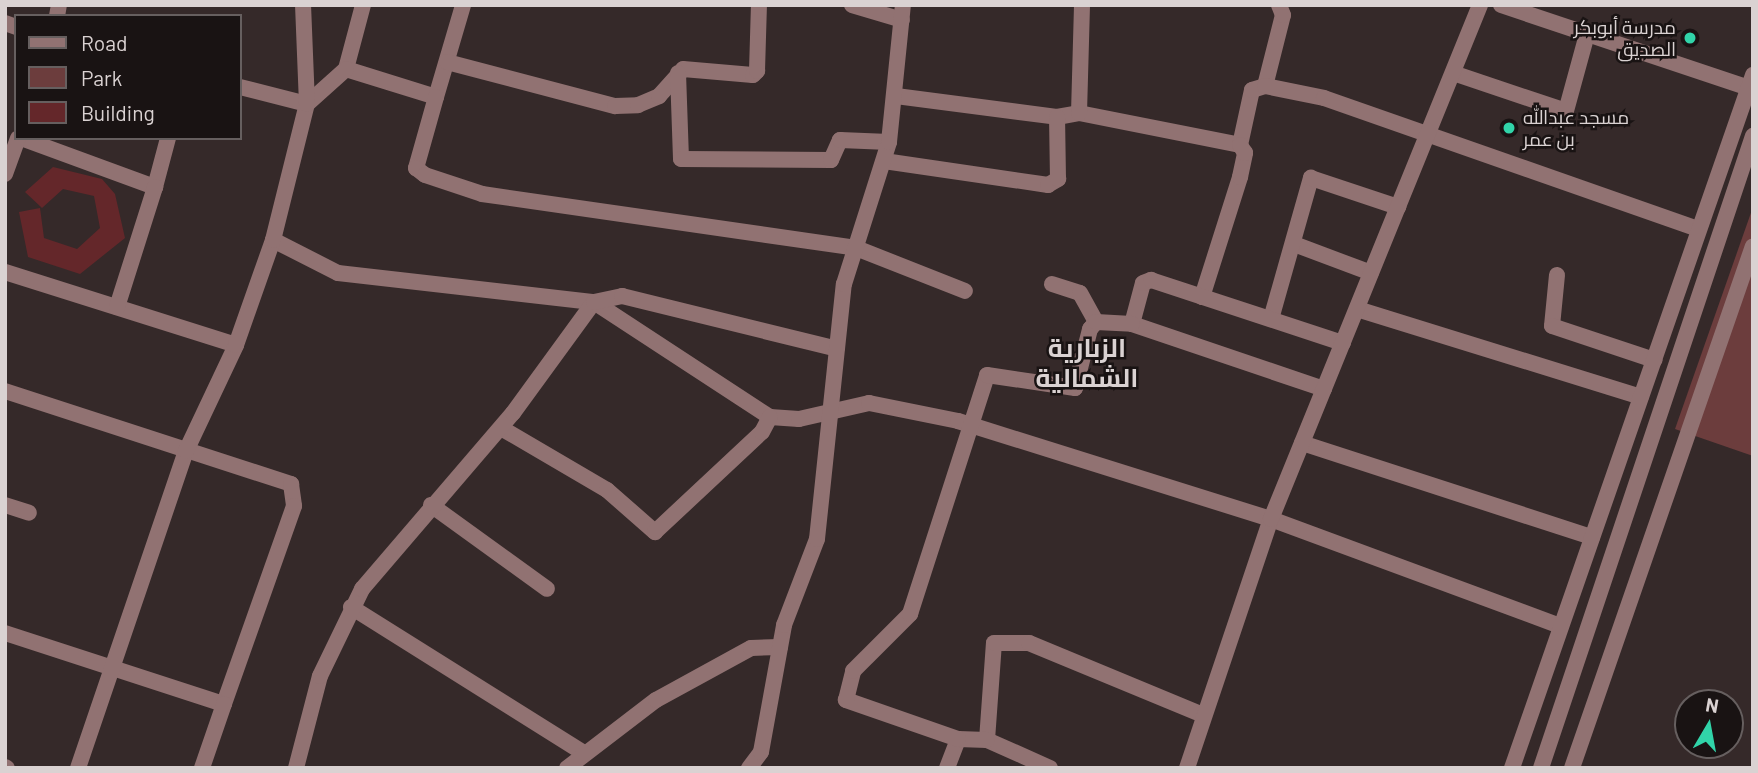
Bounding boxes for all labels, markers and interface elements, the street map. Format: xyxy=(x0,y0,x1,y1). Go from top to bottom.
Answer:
legend xyxy=(14,14,242,140)
place label: مدرسة أبوبكر الصديق xyxy=(1574,16,1676,60)
text: Road xyxy=(81,30,127,55)
marker: مدرسة أبوبكر الصديق xyxy=(1682,30,1698,46)
text: Park xyxy=(81,65,122,90)
text: Building xyxy=(81,100,155,125)
place label: مسجد عبدالله بن عمر xyxy=(1523,106,1629,150)
marker: مسجد عبدالله بن عمر xyxy=(1501,120,1517,136)
district label: الزبارية الشمالية xyxy=(1035,331,1139,392)
north arrow xyxy=(1674,689,1744,759)
text: N xyxy=(1704,692,1721,717)

